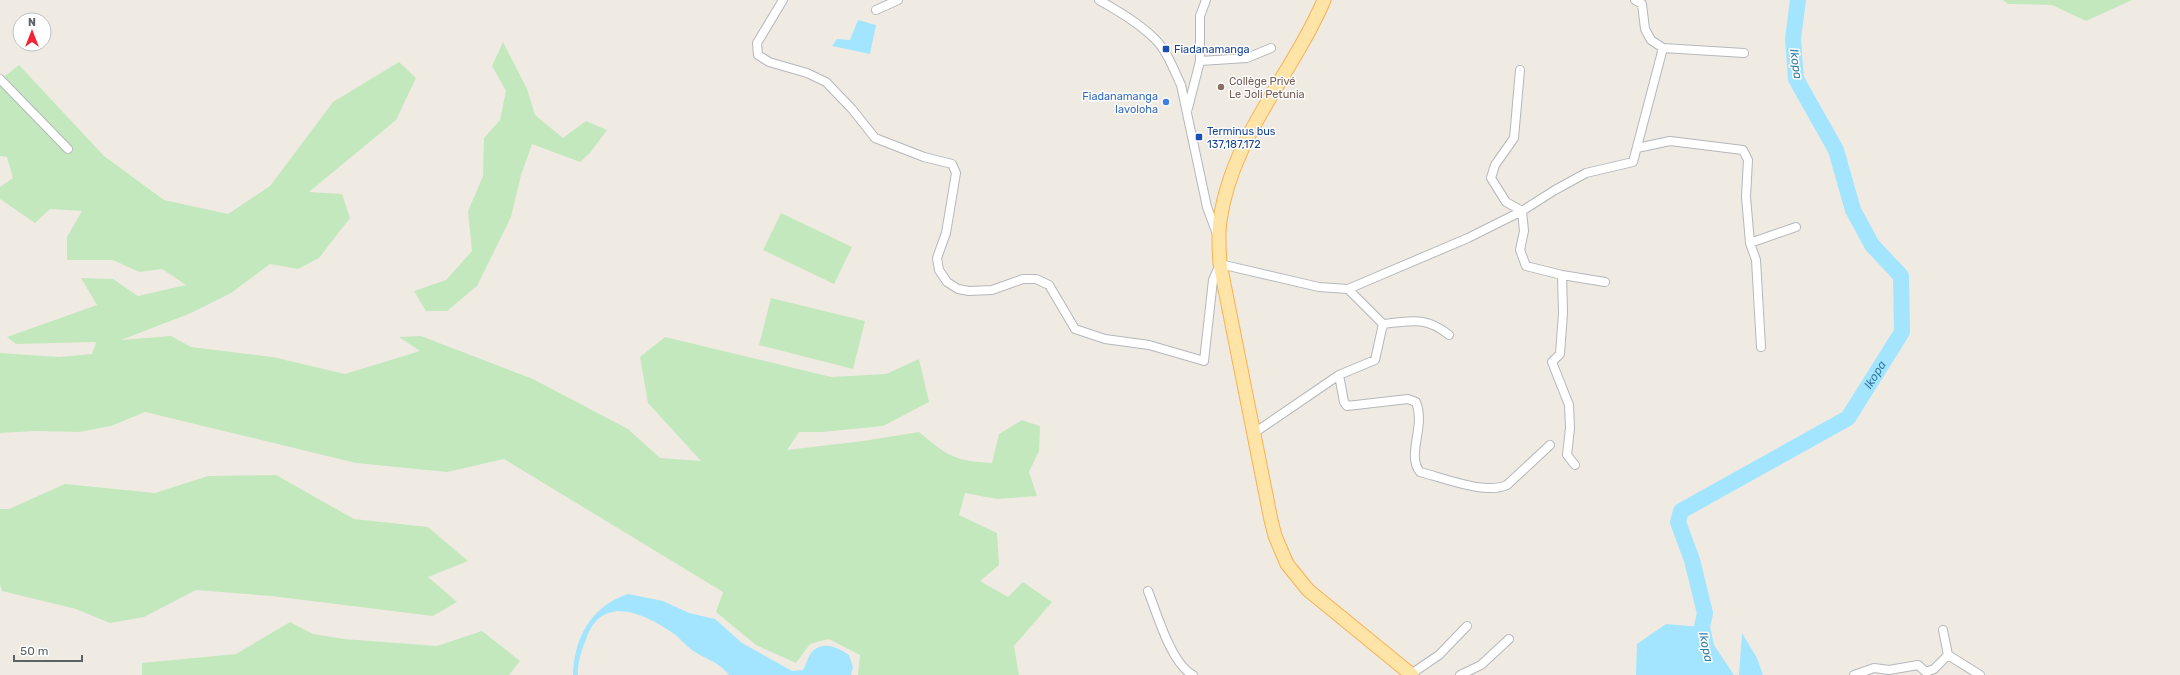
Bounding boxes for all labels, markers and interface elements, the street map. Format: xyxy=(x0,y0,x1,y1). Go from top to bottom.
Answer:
north arrow xyxy=(12,12,52,52)
text: N xyxy=(28,16,36,29)
place label: Fiadanamanga xyxy=(1174,43,1250,56)
marker: Fiadanamanga xyxy=(1161,44,1171,54)
water label: Ikopa xyxy=(1787,48,1805,80)
place label: Collège Privé Le Joli Petunia xyxy=(1229,75,1305,101)
marker: Collège Privé Le Joli Petunia xyxy=(1216,82,1226,92)
place label: Fiadanamanga Iavoloha xyxy=(1082,90,1158,116)
marker: Fiadanamanga Iavoloha xyxy=(1161,97,1171,107)
place label: Terminus bus 137,187,172 xyxy=(1207,125,1276,151)
marker: Terminus bus 137,187,172 xyxy=(1194,132,1204,142)
water label: Ikopa xyxy=(1861,358,1889,391)
water label: Ikopa xyxy=(1696,631,1716,663)
scale bar xyxy=(14,637,82,663)
text: 50 m xyxy=(20,644,48,658)

